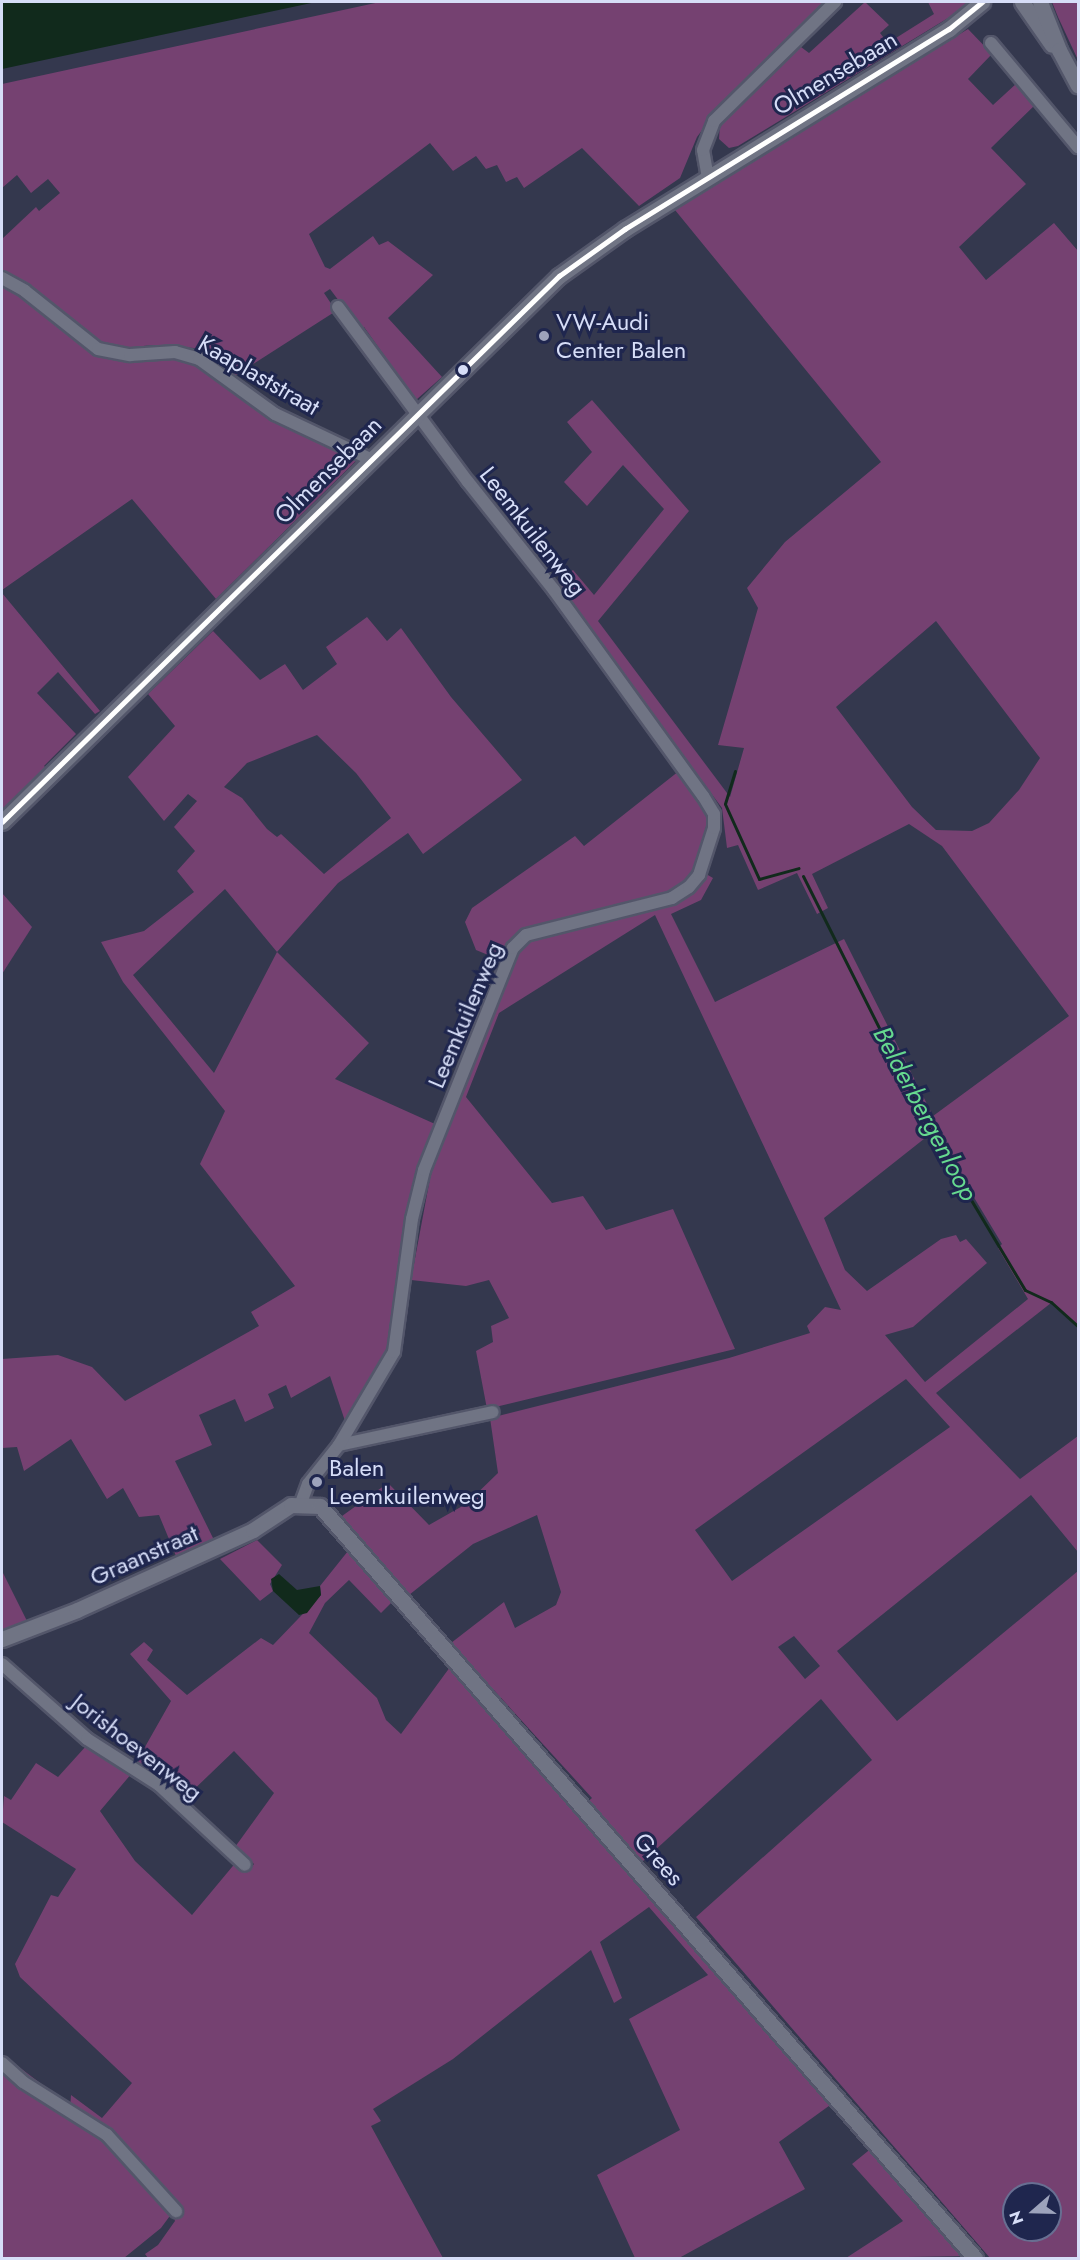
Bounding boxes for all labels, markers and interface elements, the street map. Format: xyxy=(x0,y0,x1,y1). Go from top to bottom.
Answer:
street label: Olmensebaan xyxy=(768,25,902,121)
place label: VW-Audi Center Balen xyxy=(556,308,686,364)
street label: Kaaplaststraat xyxy=(193,329,325,421)
marker: VW-Audi Center Balen xyxy=(537,329,551,343)
unlabelled marker xyxy=(457,364,469,376)
street label: Olmensebaan xyxy=(268,410,388,530)
street label: Leemkuilenweg xyxy=(474,461,592,601)
street label: Leemkuilenweg xyxy=(421,938,509,1092)
water label: Belderbergenloop xyxy=(866,1022,984,1206)
place label: Balen Leemkuilenweg xyxy=(329,1454,485,1510)
marker: Balen Leemkuilenweg xyxy=(310,1475,324,1489)
street label: Graanstraat xyxy=(86,1518,202,1592)
street label: Jorishoevenweg xyxy=(66,1687,208,1807)
street label: Grees xyxy=(628,1827,690,1891)
north arrow xyxy=(1002,2182,1062,2242)
text: N xyxy=(1004,2208,1029,2228)

